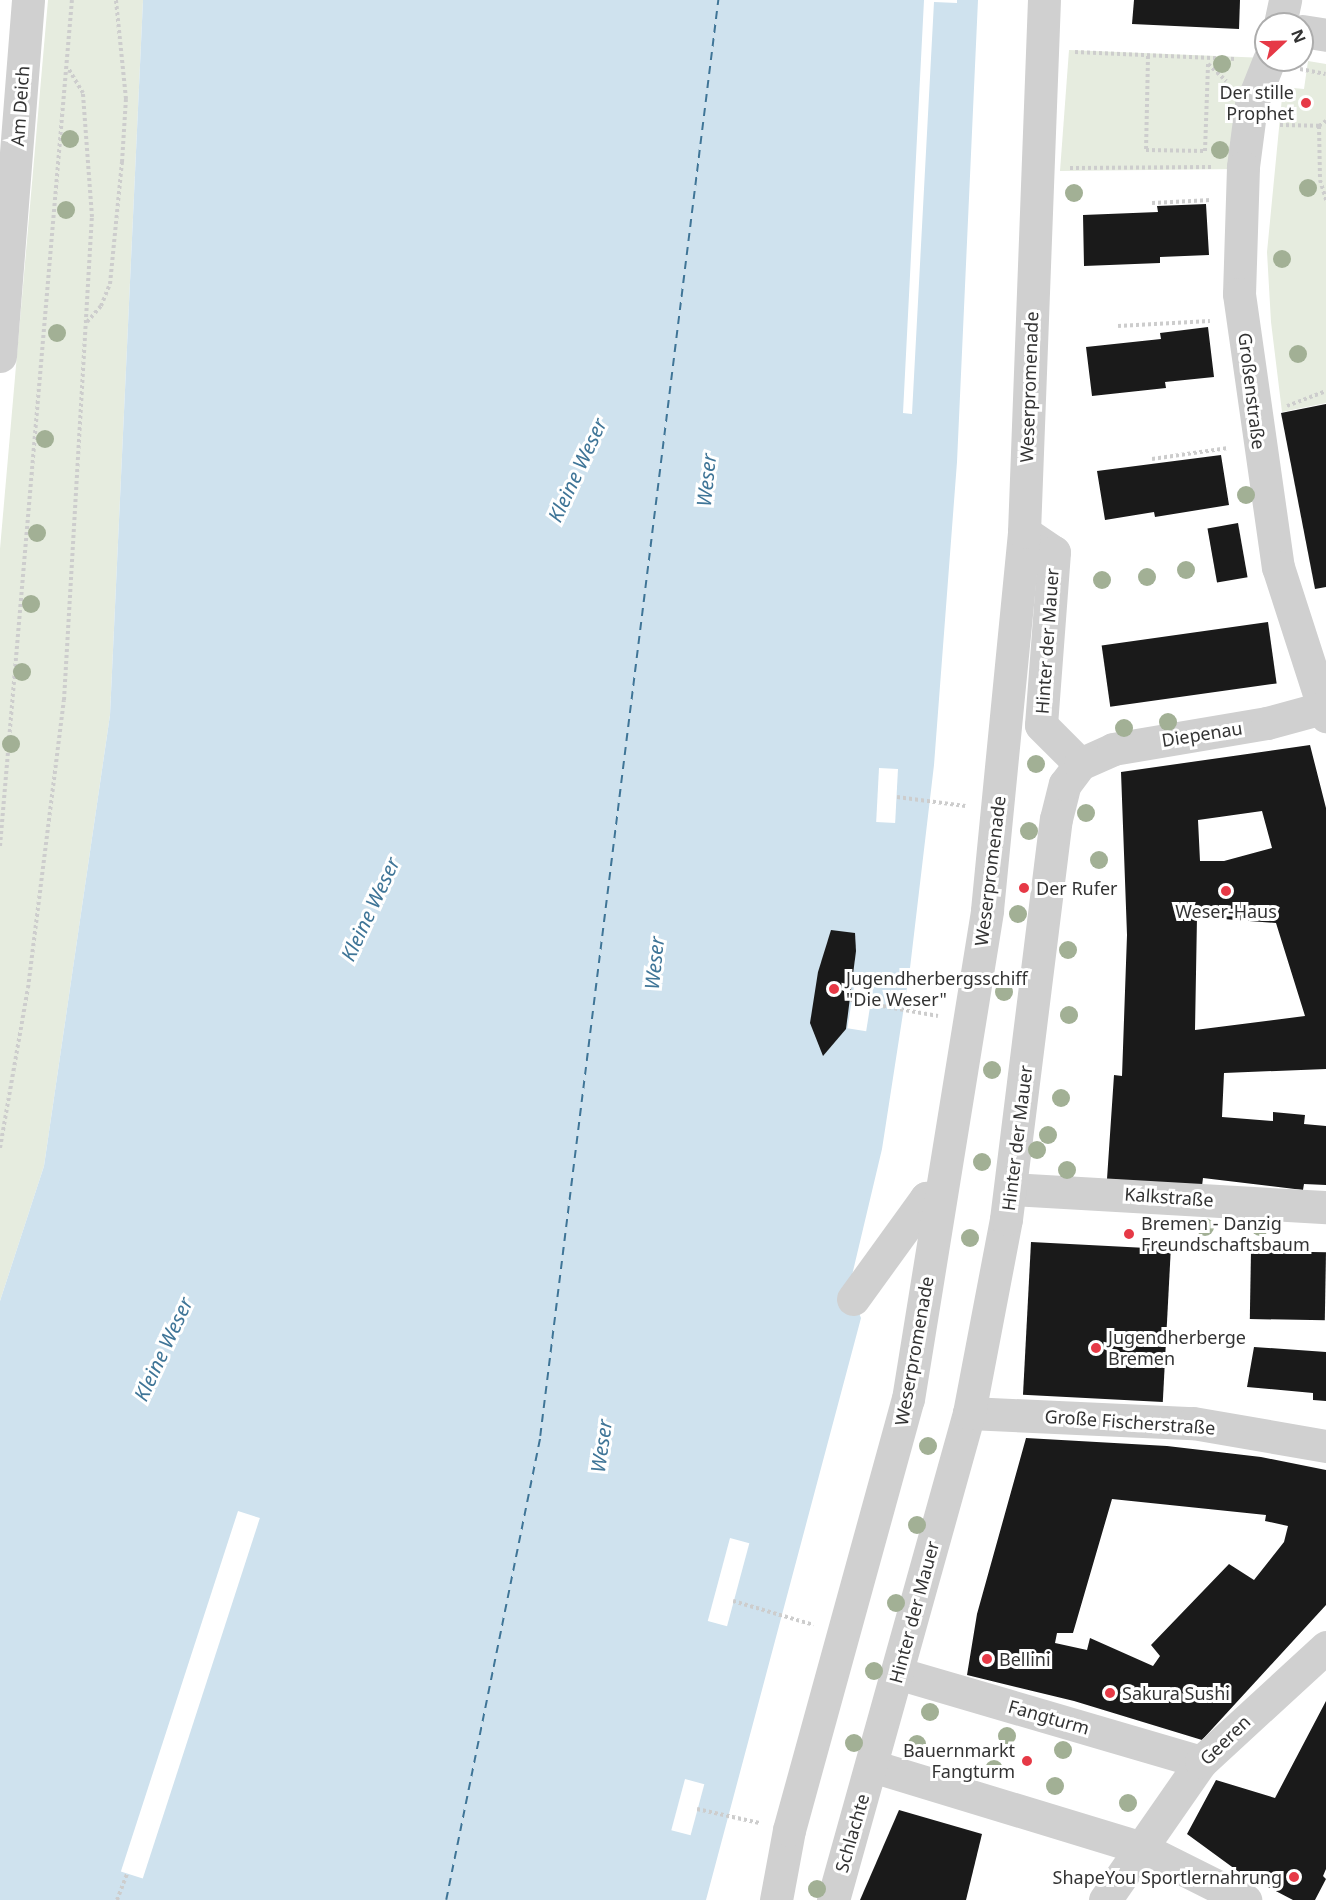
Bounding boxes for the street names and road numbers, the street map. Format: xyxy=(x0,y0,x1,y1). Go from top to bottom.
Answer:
street label: Am Deich xyxy=(6,65,34,147)
street label: Weserpromenade xyxy=(1016,311,1042,463)
street label: Großenstraße xyxy=(1234,331,1270,451)
street label: Hinter der Mauer xyxy=(1031,567,1063,715)
street label: Diepenau xyxy=(1160,717,1244,751)
street label: Weserpromenade xyxy=(970,795,1010,947)
street label: Hinter der Mauer xyxy=(997,1064,1037,1212)
street label: Kalkstraße xyxy=(1124,1183,1214,1211)
street label: Weserpromenade xyxy=(890,1275,938,1427)
street label: Große Fischerstraße xyxy=(1044,1405,1216,1439)
street label: Hinter der Mauer xyxy=(885,1539,943,1685)
street label: Fangturm xyxy=(1006,1695,1092,1739)
street label: Geeren xyxy=(1195,1711,1255,1769)
street label: Schlachte xyxy=(830,1791,874,1875)

